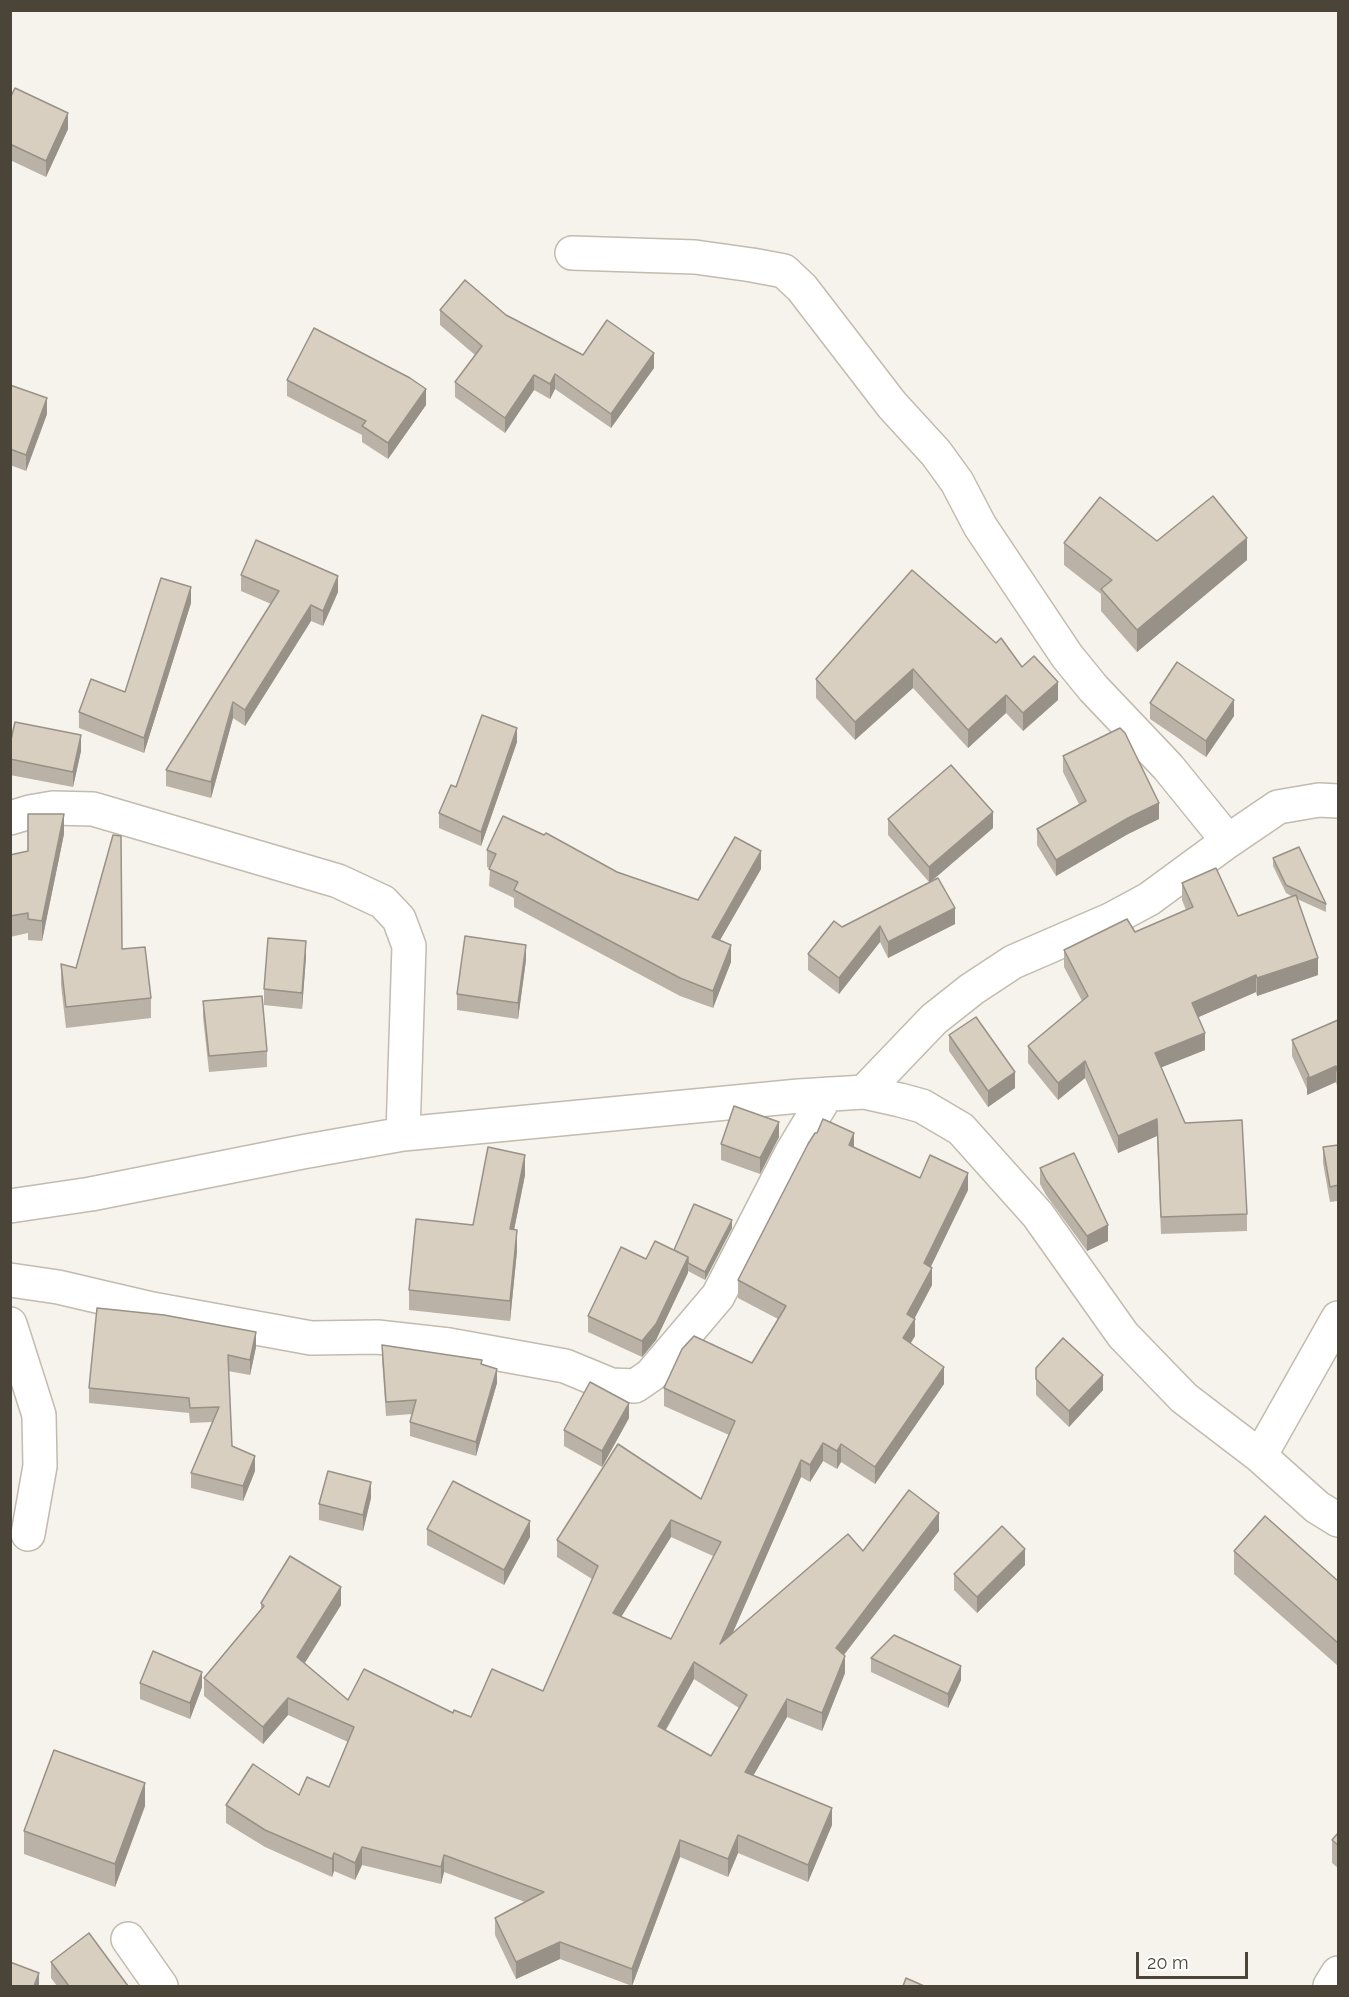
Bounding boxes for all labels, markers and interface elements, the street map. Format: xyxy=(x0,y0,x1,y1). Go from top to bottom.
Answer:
scale bar xyxy=(1139,1940,1252,1978)
text: 20 m xyxy=(1147,1952,1189,1973)

